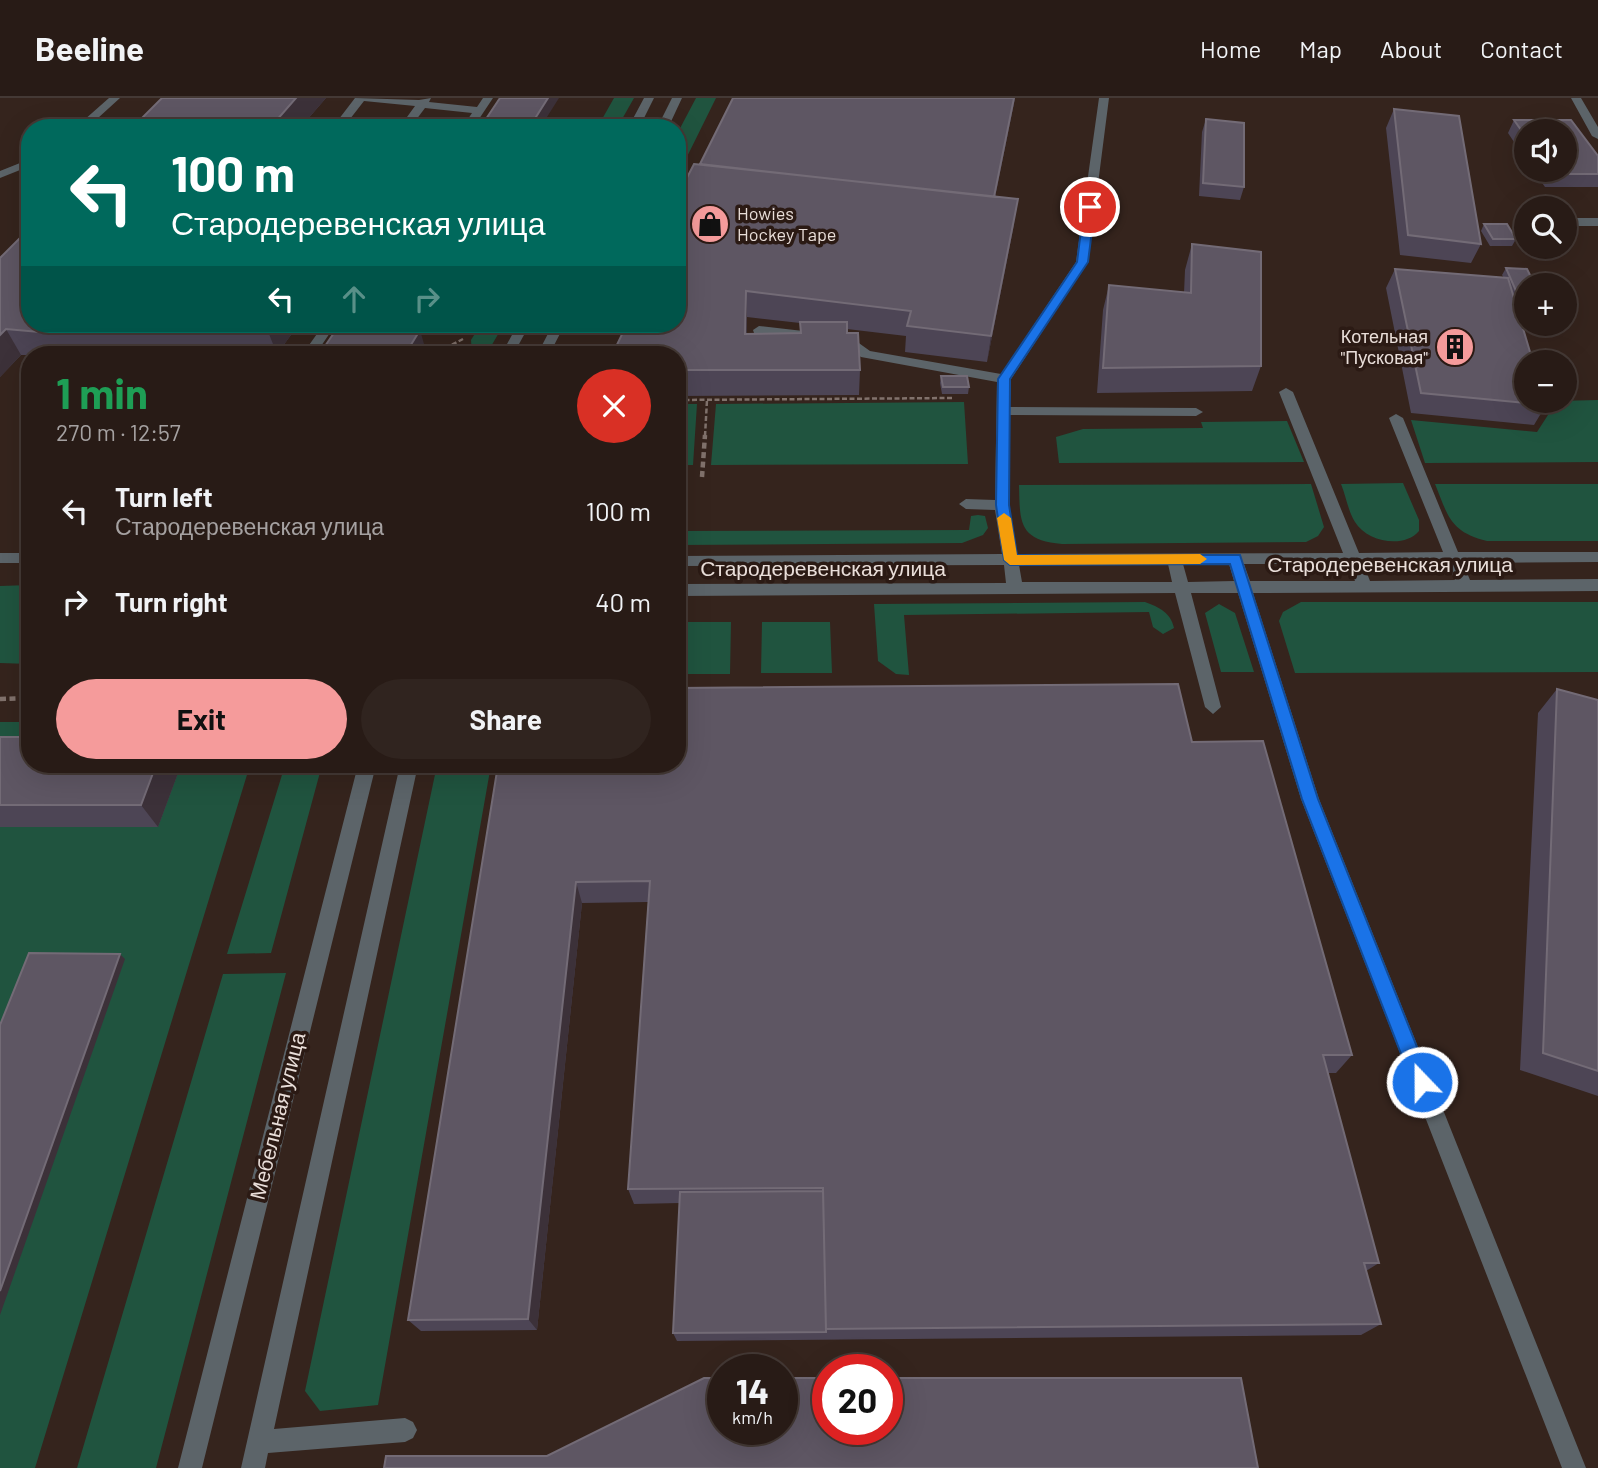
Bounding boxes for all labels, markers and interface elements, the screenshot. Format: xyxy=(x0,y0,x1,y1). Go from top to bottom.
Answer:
text: Beeline xyxy=(35,28,144,68)
text: Home xyxy=(1200,34,1261,63)
text: Map xyxy=(1299,34,1342,63)
text: About xyxy=(1380,34,1442,63)
text: Contact xyxy=(1480,34,1563,63)
map controls xyxy=(1514,119,1577,413)
button: sound xyxy=(1514,119,1577,182)
text: 100 m xyxy=(171,143,295,202)
icon: left xyxy=(56,147,147,238)
pin xyxy=(1060,177,1120,237)
icon: arrive xyxy=(1071,188,1109,226)
button: search xyxy=(1514,196,1577,259)
place label: Howies Hockey Tape xyxy=(737,202,836,245)
text: Стародеревенская улица xyxy=(171,203,545,241)
shop icon: Howies Hockey Tape xyxy=(689,203,731,245)
button: + xyxy=(1514,273,1577,336)
icon: left xyxy=(262,280,300,318)
icon: ahead xyxy=(335,280,373,318)
icon: right xyxy=(408,280,446,318)
place label: Котельная "Пусковая" xyxy=(1341,325,1428,368)
building icon: Котельная "Пусковая" xyxy=(1434,326,1476,368)
button: − xyxy=(1514,350,1577,413)
text: 1 min xyxy=(56,367,148,417)
button: close xyxy=(577,369,651,443)
text: 270 m · 12:57 xyxy=(56,418,181,446)
text: Turn left xyxy=(115,481,213,512)
icon: left xyxy=(56,492,94,530)
text: 100 m xyxy=(586,495,651,526)
text: Стародеревенская улица xyxy=(115,512,384,540)
street label: Стародеревенская улица xyxy=(1267,551,1513,576)
street label: Стародеревенская улица xyxy=(700,555,946,580)
icon: right xyxy=(56,583,94,621)
text: Turn right xyxy=(115,586,228,617)
text: 40 m xyxy=(595,586,651,617)
button: Exit xyxy=(56,679,347,759)
button: Share xyxy=(361,679,651,759)
street label: Мебельная улица xyxy=(244,1029,310,1202)
position arrow xyxy=(1385,1045,1459,1119)
speed limit sign: 20 xyxy=(812,1354,903,1445)
text: 14 xyxy=(736,1369,769,1411)
text: km/h xyxy=(732,1406,773,1428)

